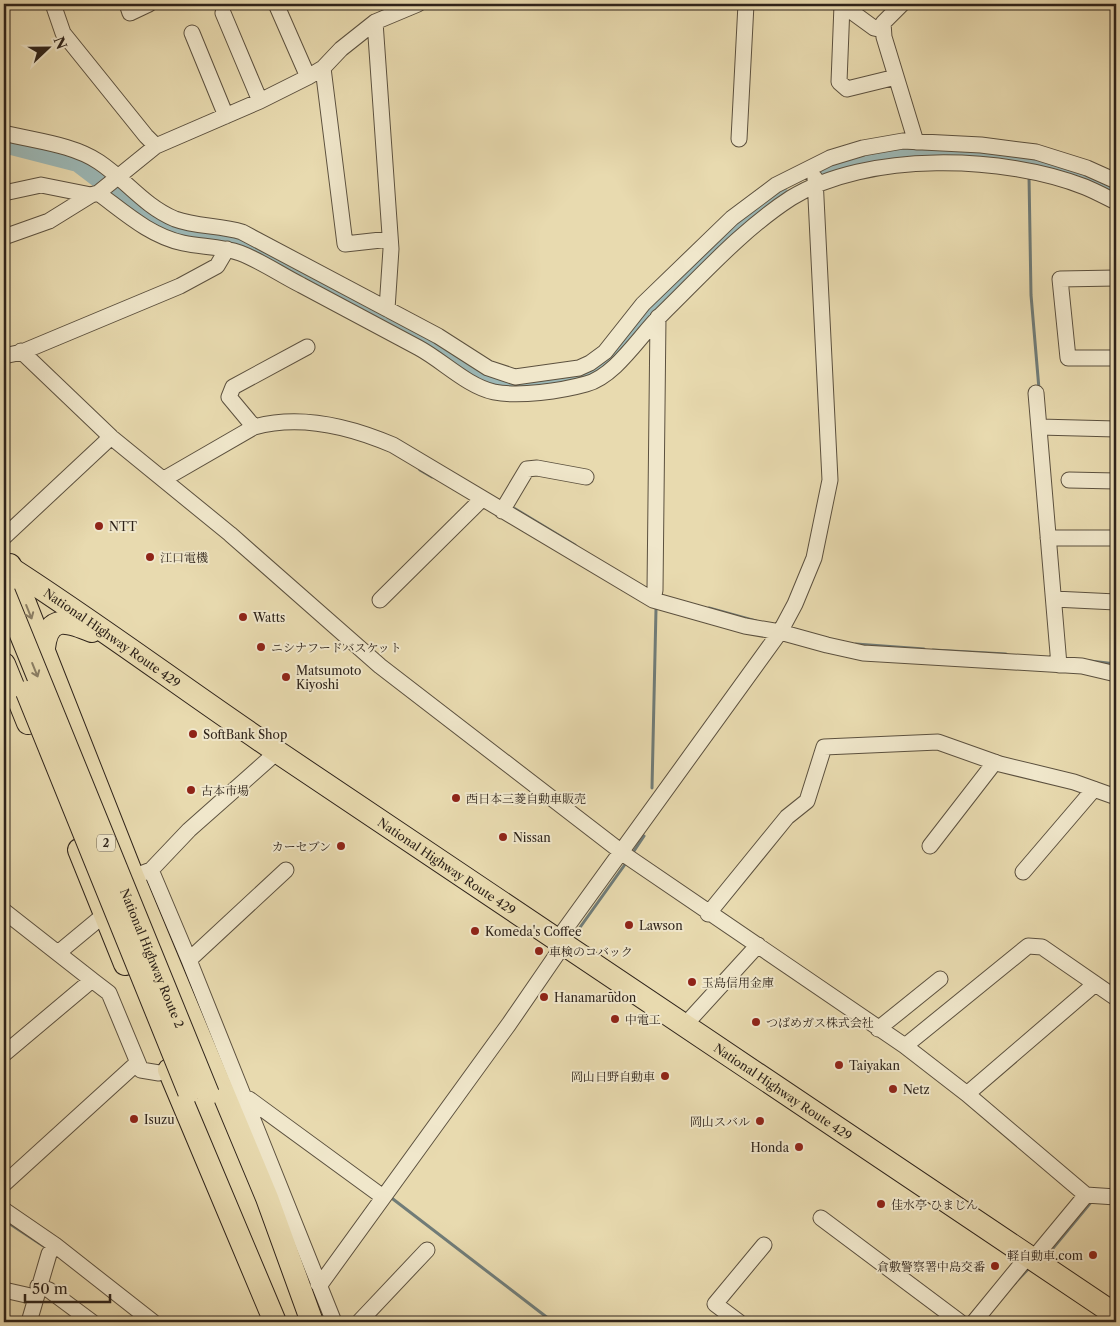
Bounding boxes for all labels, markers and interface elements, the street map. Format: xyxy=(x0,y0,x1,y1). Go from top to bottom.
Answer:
north arrow xyxy=(22,22,72,72)
text: N xyxy=(49,34,71,52)
place label: NTT xyxy=(109,519,137,534)
marker: NTT xyxy=(93,520,105,532)
place label: 江口電機 xyxy=(160,550,208,565)
marker: 江口電機 xyxy=(144,551,156,563)
street label: National Highway Route 429 xyxy=(41,585,184,690)
one-way arrow xyxy=(25,604,35,619)
place label: Watts xyxy=(252,610,285,625)
marker: Watts xyxy=(237,611,249,623)
place label: ニシナフードバスケット xyxy=(271,640,402,655)
marker: ニシナフードバスケット xyxy=(255,641,267,653)
one-way arrow xyxy=(31,662,41,677)
place label: Matsumoto Kiyoshi xyxy=(296,663,361,692)
marker: Matsumoto Kiyoshi xyxy=(280,671,292,683)
place label: SoftBank Shop xyxy=(203,727,287,742)
marker: SoftBank Shop xyxy=(187,728,199,740)
place label: 古本市場 xyxy=(201,783,249,798)
marker: 古本市場 xyxy=(185,784,197,796)
place label: 西日本三菱自動車販売 xyxy=(466,791,586,806)
marker: 西日本三菱自動車販売 xyxy=(450,792,462,804)
street label: National Highway Route 429 xyxy=(375,814,519,918)
place label: Nissan xyxy=(513,830,551,845)
marker: Nissan xyxy=(497,831,509,843)
road number: 2 xyxy=(97,834,115,851)
place label: カーセブン xyxy=(272,839,331,854)
marker: カーセブン xyxy=(335,840,347,852)
street label: National Highway Route 2 xyxy=(118,886,188,1030)
place label: Lawson xyxy=(639,918,683,933)
marker: Lawson xyxy=(623,919,635,931)
place label: Komeda's Coffee xyxy=(485,924,582,939)
marker: Komeda's Coffee xyxy=(469,925,481,937)
place label: 車検のコバック xyxy=(549,944,633,959)
marker: 車検のコバック xyxy=(533,945,545,957)
place label: 玉島信用金庫 xyxy=(702,975,774,990)
marker: 玉島信用金庫 xyxy=(686,976,698,988)
place label: Hanamarūdon xyxy=(554,990,637,1005)
marker: Hanamarūdon xyxy=(538,991,550,1003)
place label: 中電工 xyxy=(625,1012,661,1027)
marker: 中電工 xyxy=(609,1013,621,1025)
place label: つばめガス株式会社 xyxy=(766,1015,874,1030)
marker: つばめガス株式会社 xyxy=(750,1016,762,1028)
street label: National Highway Route 429 xyxy=(711,1040,855,1143)
place label: Taiyakan xyxy=(849,1058,900,1073)
marker: Taiyakan xyxy=(833,1059,845,1071)
place label: 岡山日野自動車 xyxy=(571,1069,655,1084)
marker: 岡山日野自動車 xyxy=(659,1070,671,1082)
place label: Netz xyxy=(903,1082,930,1097)
marker: Netz xyxy=(887,1083,899,1095)
place label: Isuzu xyxy=(144,1112,175,1127)
marker: Isuzu xyxy=(128,1113,140,1125)
place label: 岡山スバル xyxy=(690,1114,750,1129)
marker: 岡山スバル xyxy=(754,1115,766,1127)
place label: Honda xyxy=(750,1140,790,1155)
marker: Honda xyxy=(793,1141,805,1153)
place label: 佳水亭 ひまじん xyxy=(891,1197,978,1212)
marker: 佳水亭 ひまじん xyxy=(875,1198,887,1210)
place label: 軽自動車.com xyxy=(1007,1248,1083,1263)
marker: 軽自動車.com xyxy=(1087,1249,1099,1261)
place label: 倉敷警察署中島交番 xyxy=(877,1259,985,1274)
marker: 倉敷警察署中島交番 xyxy=(989,1260,1001,1272)
scale bar xyxy=(25,1271,110,1303)
text: 50 m xyxy=(32,1279,68,1298)

